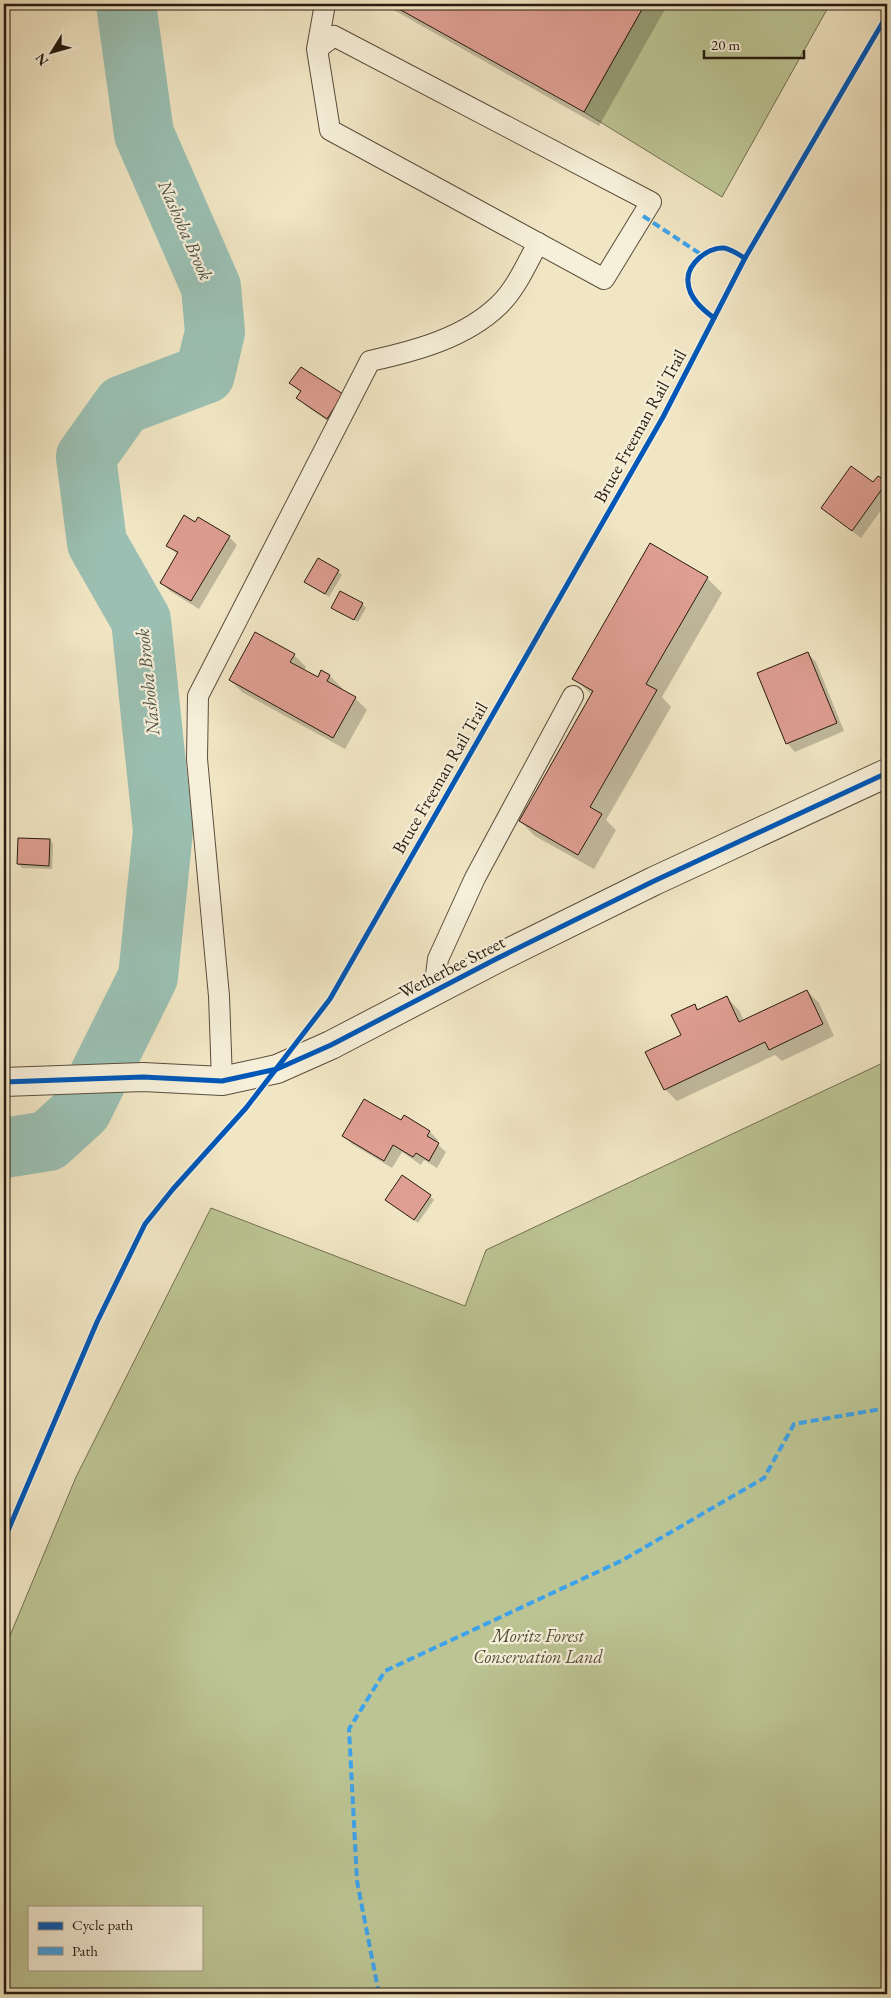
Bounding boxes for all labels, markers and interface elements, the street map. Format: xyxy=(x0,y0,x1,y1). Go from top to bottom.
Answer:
north arrow xyxy=(28,28,78,78)
scale bar xyxy=(704,28,804,60)
text: 20 m xyxy=(711,35,740,54)
text: N xyxy=(31,49,52,70)
water label: Nashoba Brook xyxy=(152,175,219,285)
street label: Bruce Freeman Rail Trail xyxy=(588,345,691,506)
water label: Nashoba Brook xyxy=(129,627,166,738)
street label: Bruce Freeman Rail Trail xyxy=(387,698,492,858)
street label: Wetherbee Street xyxy=(395,930,509,1003)
park label: Moritz Forest Conservation Land xyxy=(473,1624,604,1668)
legend xyxy=(28,1906,202,1970)
text: Cycle path xyxy=(72,1915,134,1934)
text: Path xyxy=(72,1941,98,1960)

